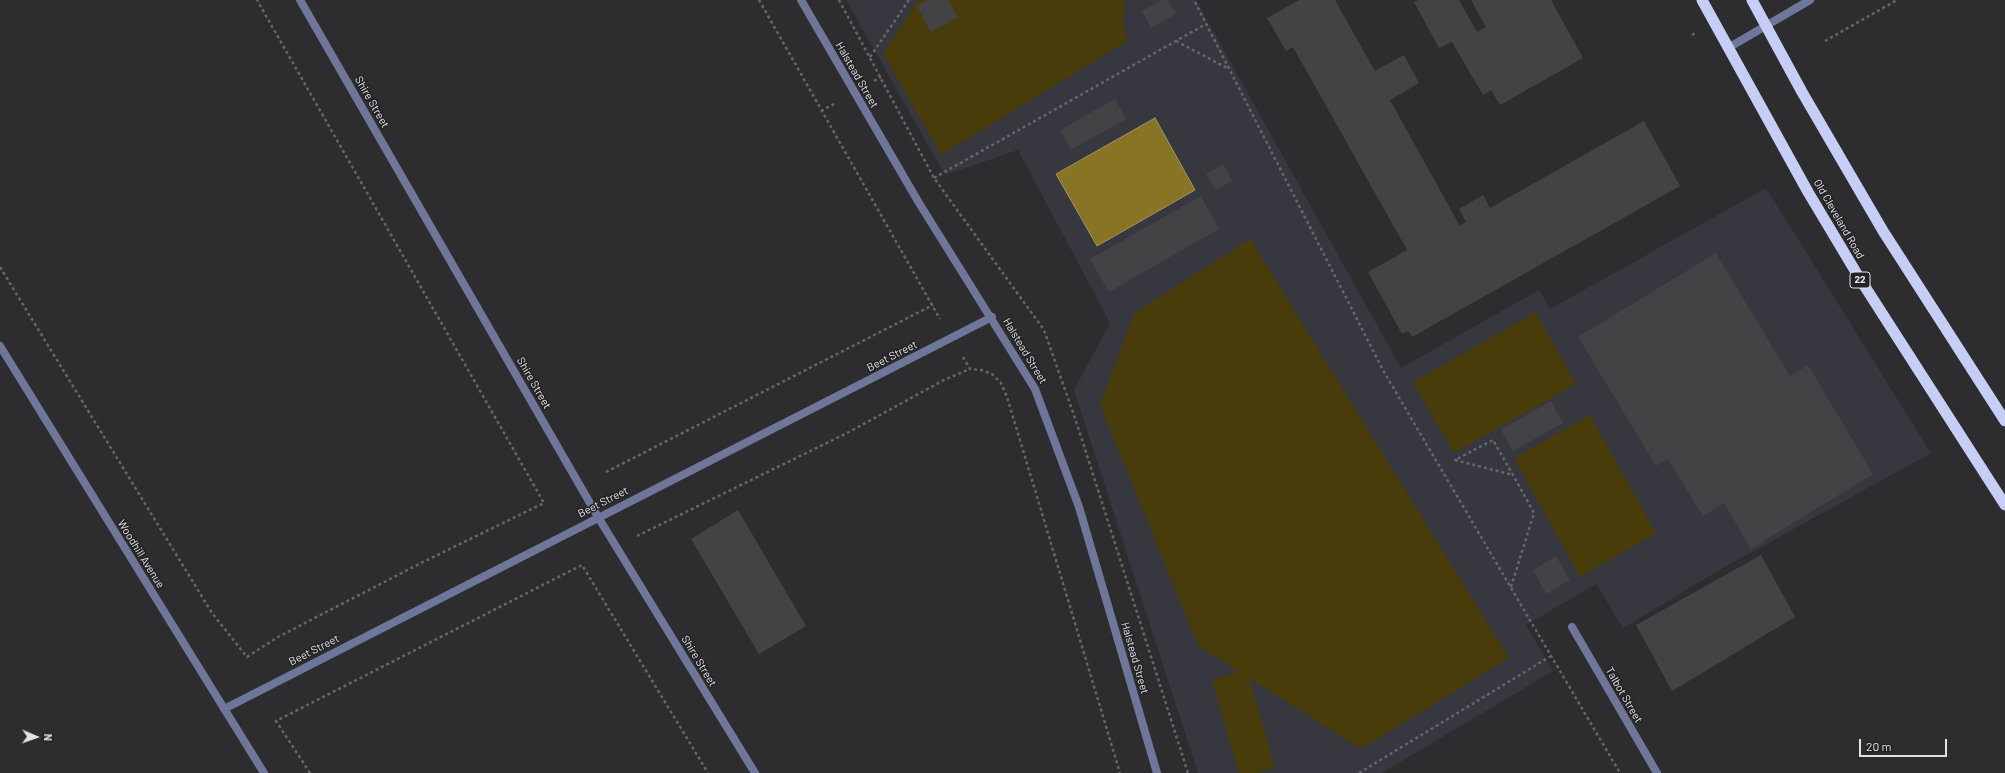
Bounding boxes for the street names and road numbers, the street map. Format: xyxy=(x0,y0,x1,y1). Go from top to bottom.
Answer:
street label: Halstead Street xyxy=(833,40,881,110)
street label: Shire Street xyxy=(352,74,392,130)
street label: Old Cleveland Road xyxy=(1811,177,1867,261)
road number: 22 xyxy=(1850,272,1870,288)
street label: Halstead Street xyxy=(1000,316,1050,386)
street label: Beet Street xyxy=(865,338,919,374)
street label: Shire Street xyxy=(514,355,554,411)
street label: Beet Street xyxy=(576,484,630,520)
street label: Woodhill Avenue xyxy=(115,517,167,591)
street label: Halstead Street xyxy=(1118,621,1152,695)
street label: Beet Street xyxy=(287,632,341,668)
street label: Shire Street xyxy=(679,633,719,689)
street label: Talbot Street xyxy=(1603,665,1645,725)

